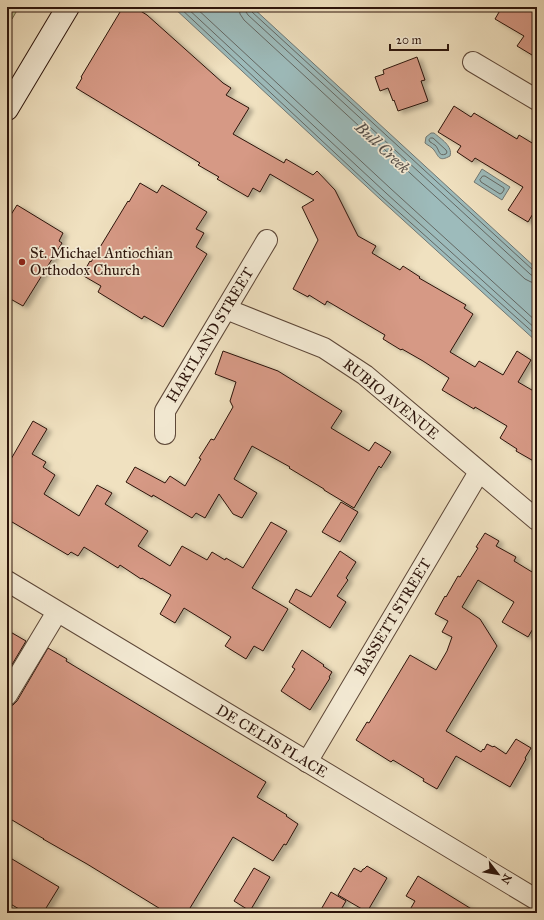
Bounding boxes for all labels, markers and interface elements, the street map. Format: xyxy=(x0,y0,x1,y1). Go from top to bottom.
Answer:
scale bar xyxy=(390,26,448,52)
text: 20 m xyxy=(396,33,422,47)
water label: Bull Creek xyxy=(351,117,414,177)
place label: St. Michael Antiochian Orthodox Church xyxy=(30,244,173,279)
marker: St. Michael Antiochian Orthodox Church xyxy=(17,257,27,267)
street label: HARTLAND STREET xyxy=(163,264,257,406)
street label: RUBIO AVENUE xyxy=(339,355,443,443)
street label: BASSETT STREET xyxy=(351,555,435,679)
street label: DE CELIS PLACE xyxy=(213,701,331,781)
north arrow xyxy=(478,854,518,894)
text: N xyxy=(498,872,514,887)

